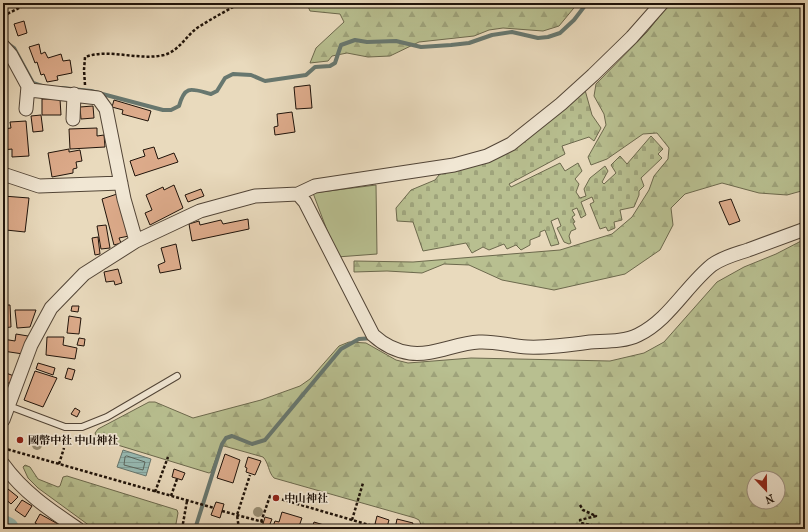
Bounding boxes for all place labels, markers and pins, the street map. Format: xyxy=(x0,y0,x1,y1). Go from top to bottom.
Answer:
place label: 國幣中社 中山神社 xyxy=(28,434,118,447)
marker: 國幣中社 中山神社 xyxy=(15,435,25,445)
place label: 中山神社 xyxy=(284,492,328,505)
marker: 中山神社 xyxy=(271,493,281,503)

